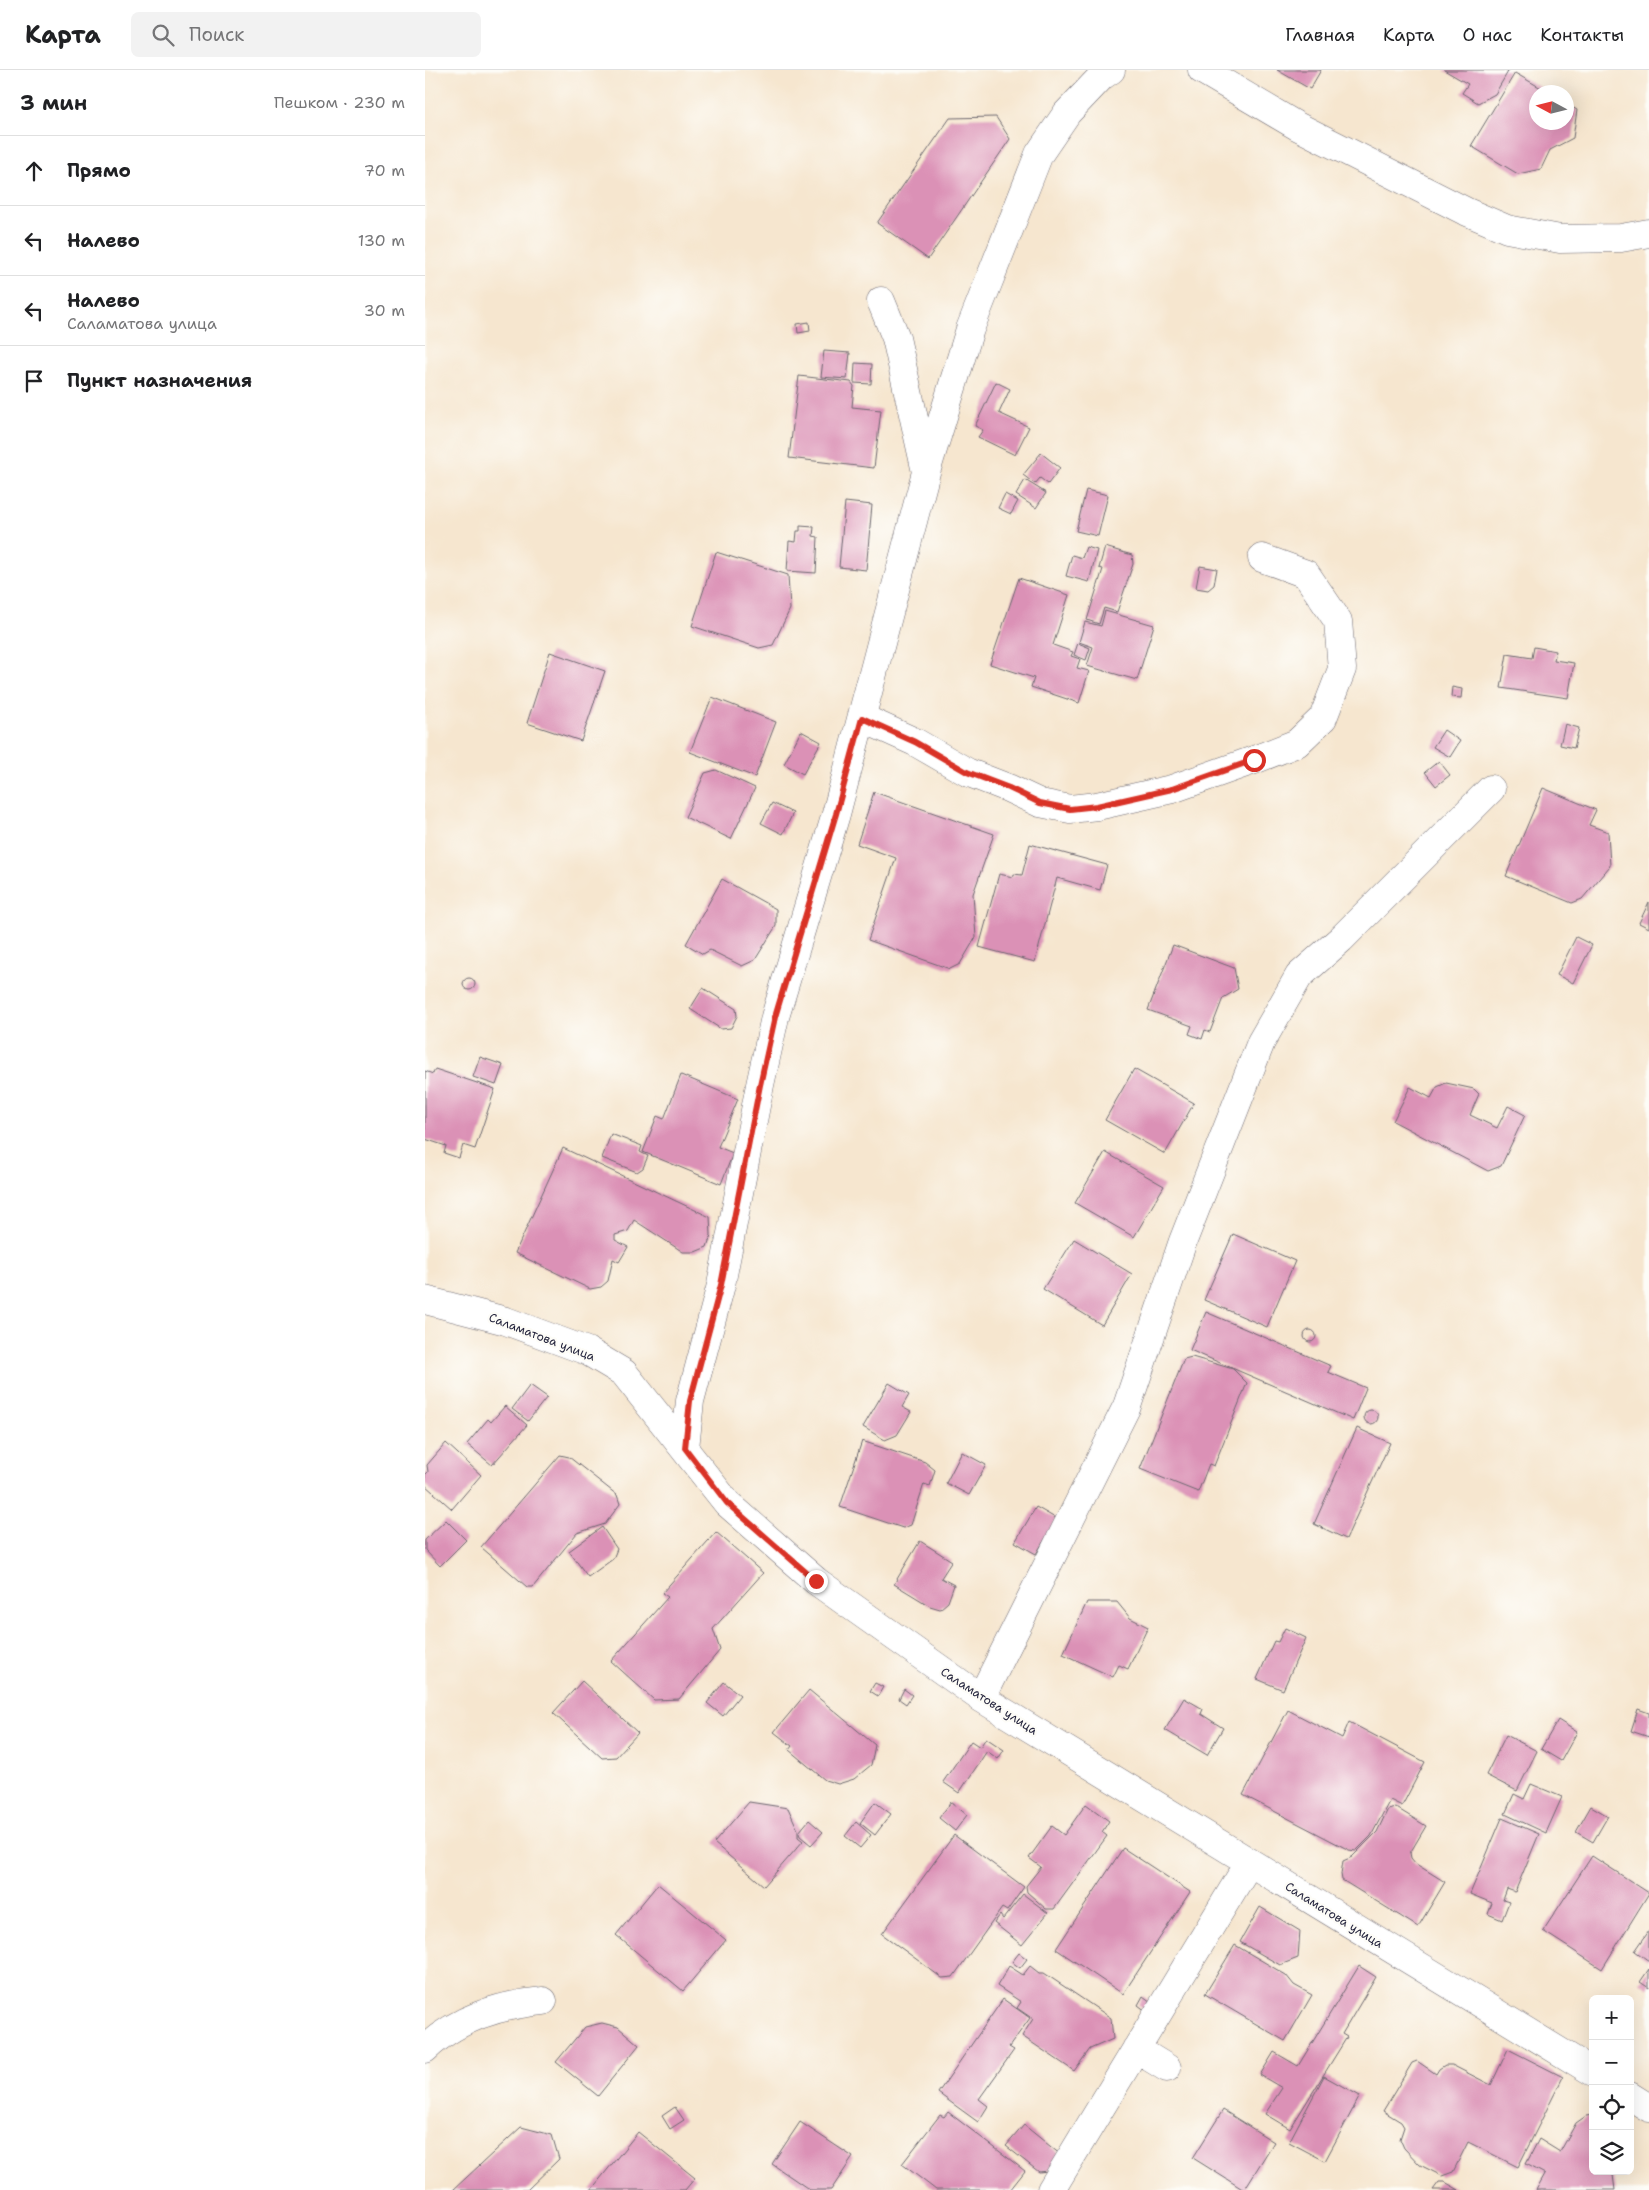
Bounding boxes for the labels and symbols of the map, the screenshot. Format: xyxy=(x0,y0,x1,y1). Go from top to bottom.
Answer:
north arrow xyxy=(1529,85,1574,130)
route start xyxy=(1243,749,1266,772)
street label: Саламатова улица xyxy=(487,1309,598,1365)
route end xyxy=(805,1570,828,1593)
street label: Саламатова улица xyxy=(938,1664,1041,1739)
street label: Саламатова улица xyxy=(1282,1878,1386,1952)

